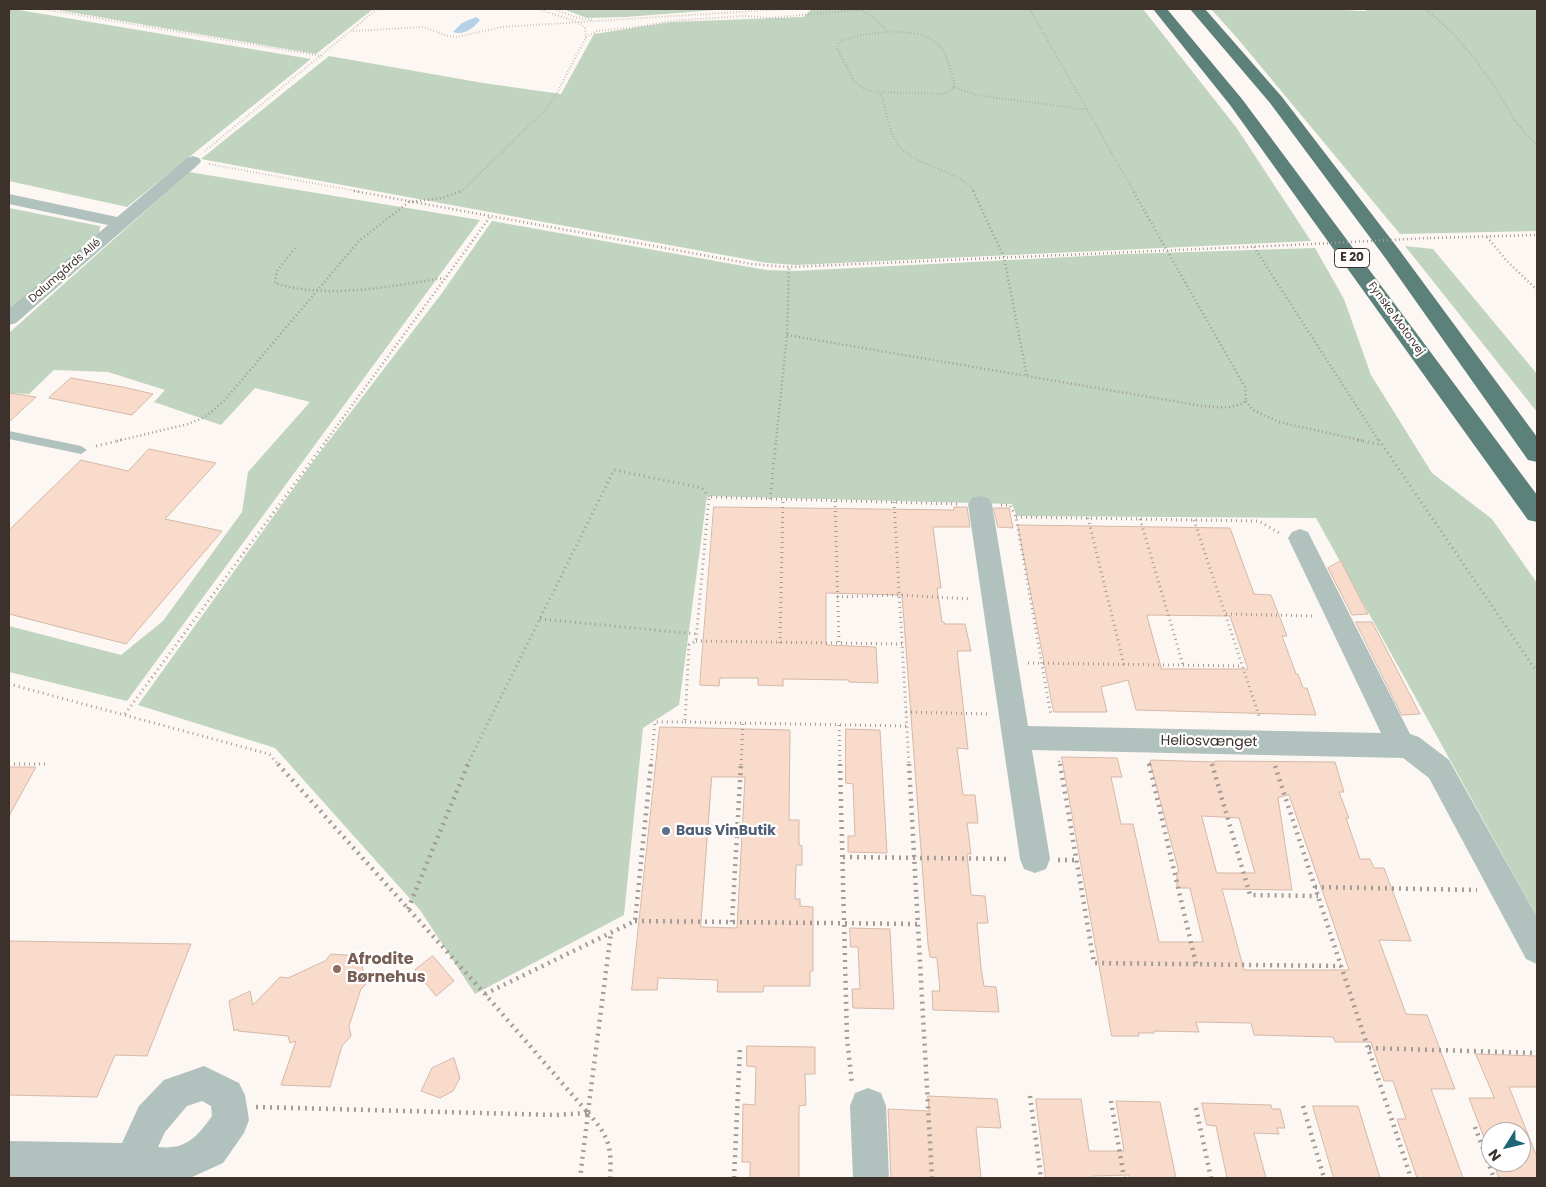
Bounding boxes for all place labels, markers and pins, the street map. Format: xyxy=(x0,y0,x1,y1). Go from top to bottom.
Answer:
place label: Baus VinButik xyxy=(676,823,776,839)
marker: Baus VinButik xyxy=(660,825,672,837)
place label: Afrodite Børnehus xyxy=(347,950,426,988)
marker: Afrodite Børnehus xyxy=(331,963,343,975)

